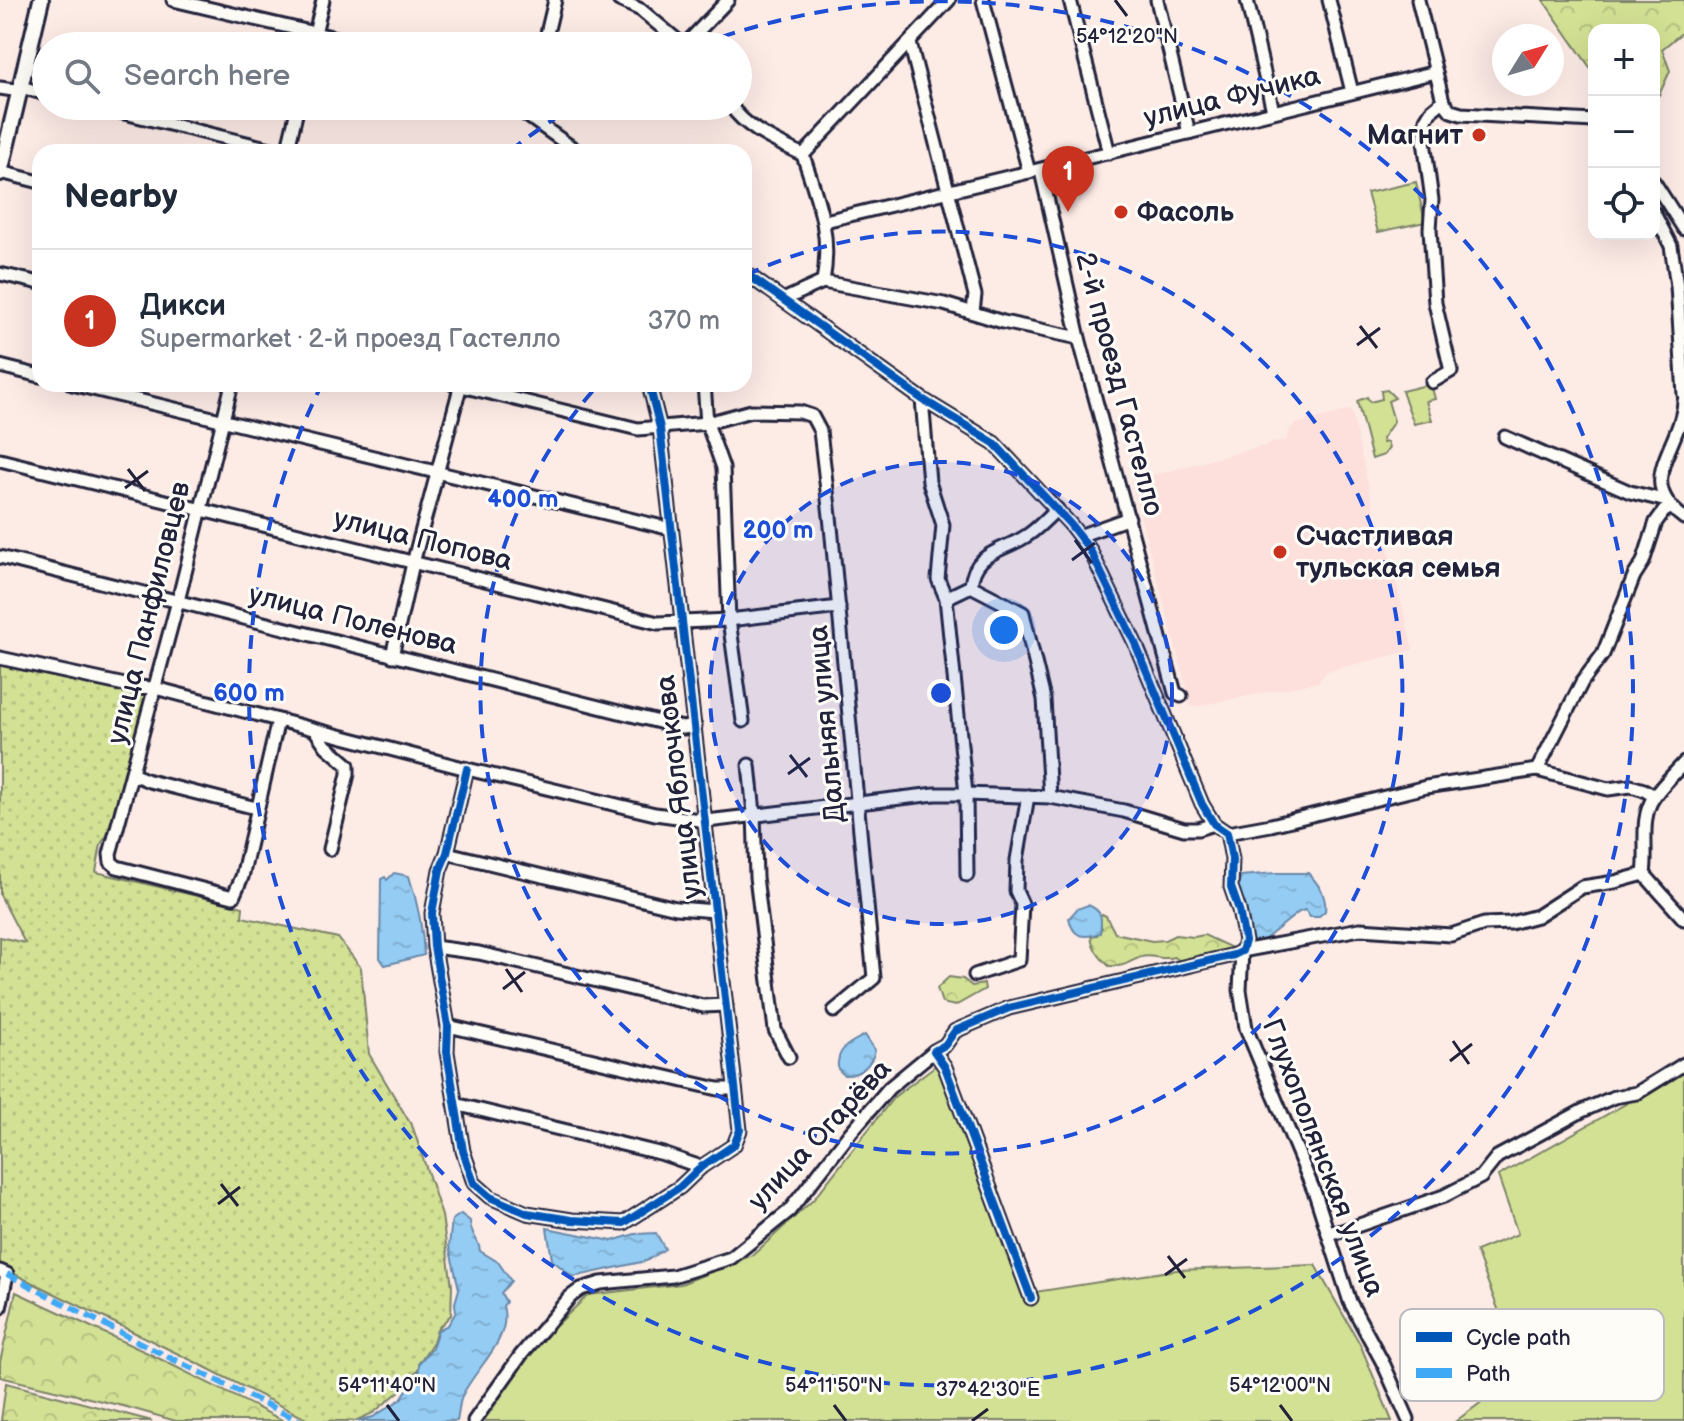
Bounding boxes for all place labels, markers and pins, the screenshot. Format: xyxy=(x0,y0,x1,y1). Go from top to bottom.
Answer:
place label: Магнит xyxy=(1367,119,1464,152)
marker: Магнит xyxy=(1470,126,1488,144)
pin: 1 xyxy=(1042,146,1094,212)
place label: Фасоль xyxy=(1137,196,1235,229)
marker: Фасоль xyxy=(1112,203,1130,221)
place label: Счастливая тульская семья xyxy=(1296,520,1501,585)
marker: Счастливая тульская семья xyxy=(1271,543,1289,561)
centre of rings xyxy=(927,679,955,707)

